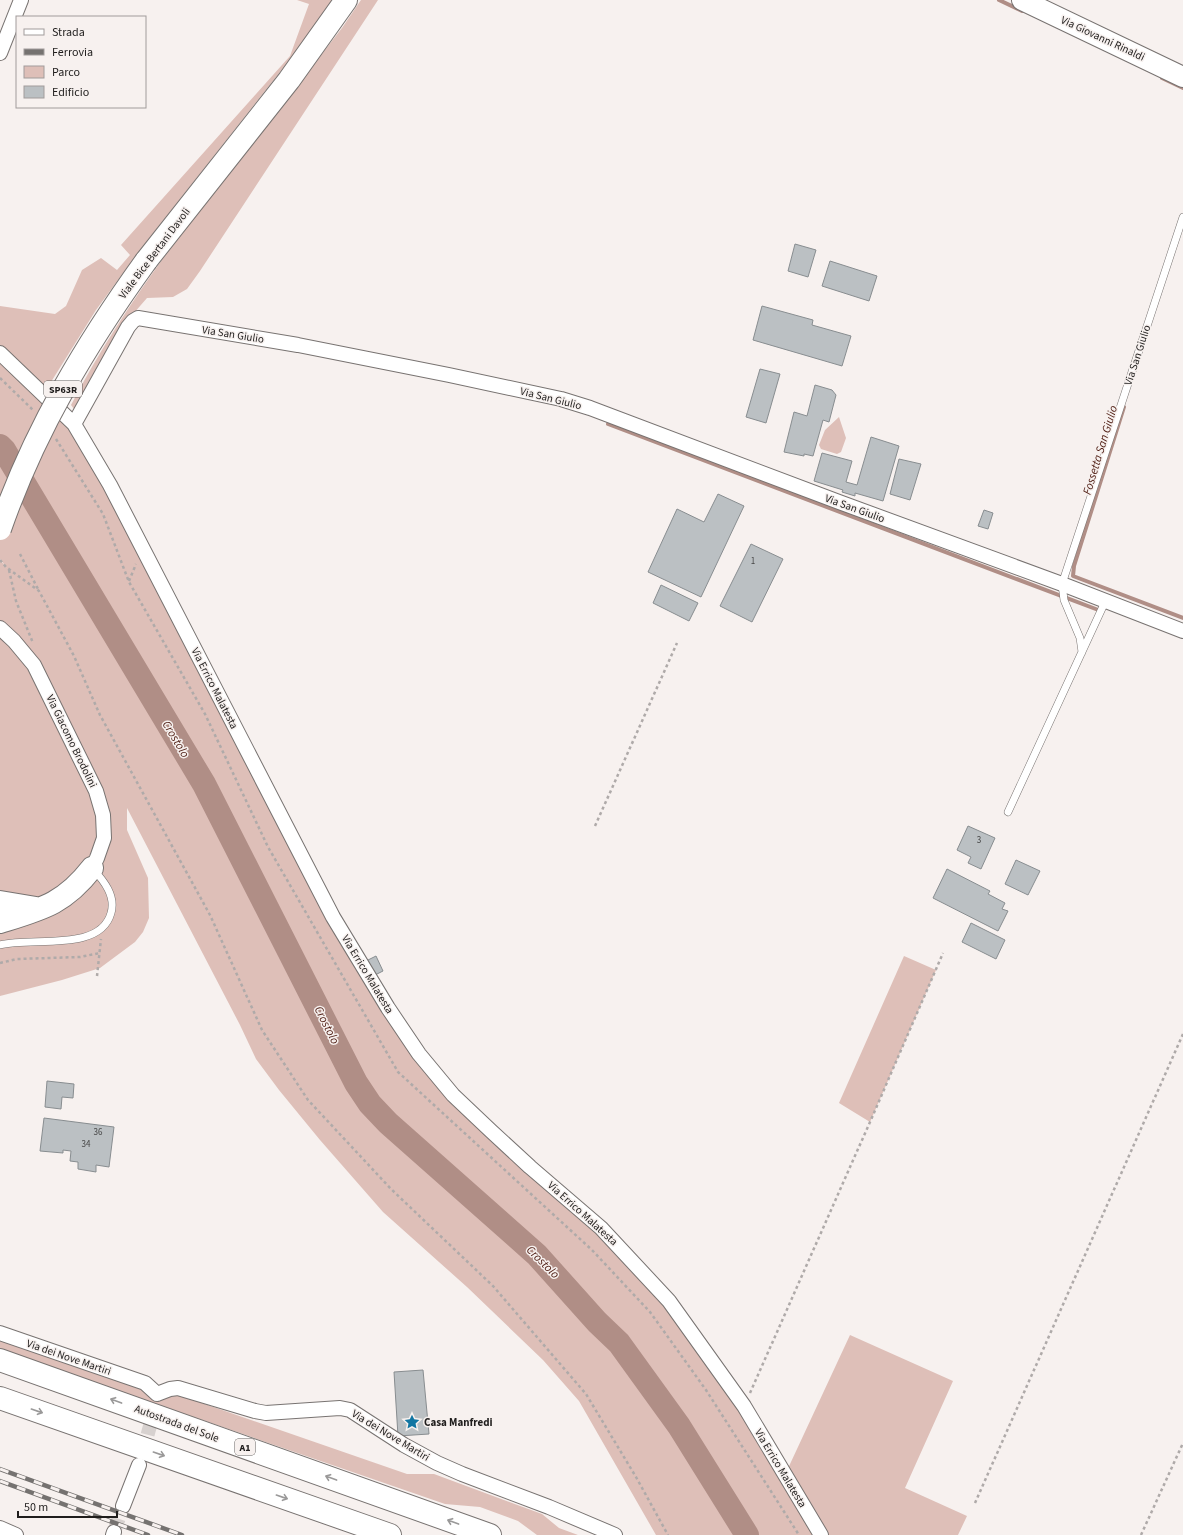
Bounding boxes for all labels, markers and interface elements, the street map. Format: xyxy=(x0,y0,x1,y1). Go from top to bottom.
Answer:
street label: Via Giovanni Rinaldi xyxy=(1058,12,1147,64)
legend xyxy=(16,16,146,108)
text: Strada xyxy=(52,24,85,41)
text: Ferrovia xyxy=(52,44,93,61)
text: Parco xyxy=(52,64,80,81)
text: Edificio xyxy=(52,84,89,101)
street label: Viale Bice Bertani Davoli xyxy=(115,205,194,302)
street label: Via San Giulio xyxy=(201,322,265,347)
street label: Via San Giulio xyxy=(1121,323,1154,387)
road number: SP63R xyxy=(44,381,82,397)
street label: Via San Giulio xyxy=(519,384,583,413)
water label: Fossetta San Giulio xyxy=(1079,403,1122,497)
street label: Via San Giulio xyxy=(823,491,887,526)
house number: 1 xyxy=(751,555,755,568)
street label: Via Errico Malatesta xyxy=(188,645,242,731)
street label: Via Giacomo Brodolini xyxy=(43,692,101,790)
water label: Crostolo xyxy=(158,717,193,761)
house number: 3 xyxy=(977,834,982,847)
street label: Via Errico Malatesta xyxy=(338,932,397,1016)
water label: Crostolo xyxy=(310,1003,343,1047)
house number: 36 xyxy=(94,1126,103,1139)
house number: 34 xyxy=(82,1138,91,1151)
street label: Via Errico Malatesta xyxy=(544,1178,621,1249)
water label: Crostolo xyxy=(522,1242,563,1283)
street label: Via dei Nove Martiri xyxy=(24,1336,113,1379)
one-way arrow xyxy=(110,1397,122,1405)
street label: Autostrada del Sole xyxy=(132,1401,222,1446)
street label: Via dei Nove Martiri xyxy=(349,1406,433,1465)
one-way arrow xyxy=(30,1407,42,1415)
place icon: Casa Manfredi xyxy=(403,1413,421,1431)
place label: Casa Manfredi xyxy=(424,1415,493,1430)
street label: Via Errico Malatesta xyxy=(751,1426,810,1510)
road number: A1 xyxy=(235,1439,255,1455)
one-way arrow xyxy=(153,1450,165,1458)
one-way arrow xyxy=(324,1474,337,1481)
scale bar xyxy=(18,1493,117,1519)
one-way arrow xyxy=(275,1494,288,1501)
text: 50 m xyxy=(24,1499,48,1516)
one-way arrow xyxy=(447,1518,460,1525)

